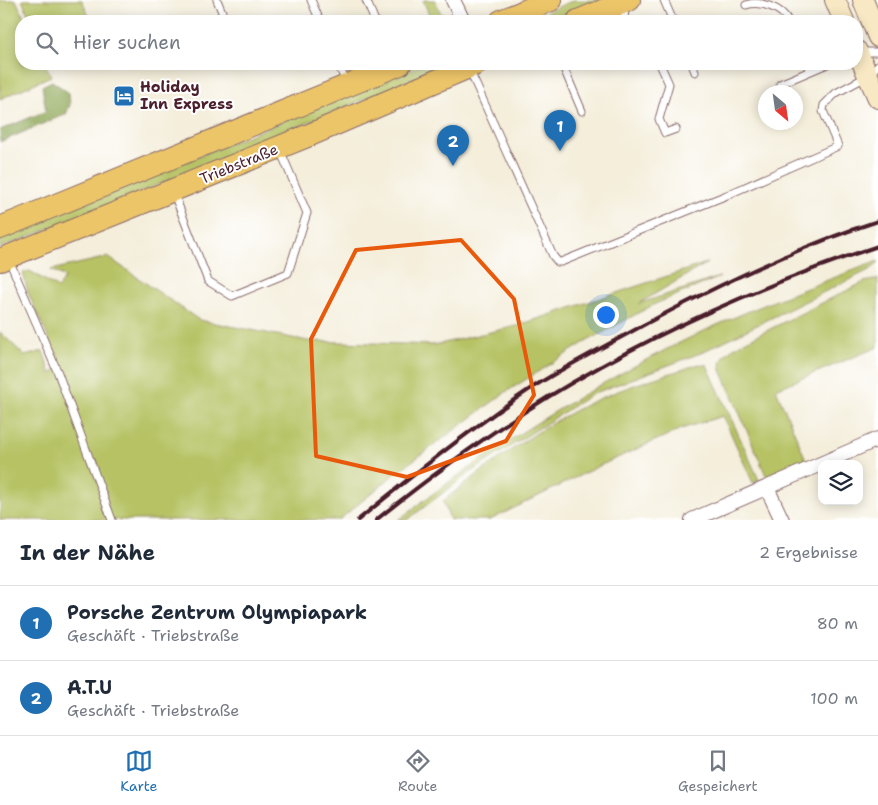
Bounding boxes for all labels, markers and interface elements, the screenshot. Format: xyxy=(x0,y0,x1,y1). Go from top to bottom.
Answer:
search box xyxy=(15,15,863,70)
icon: search xyxy=(33,29,61,57)
text: Hier suchen xyxy=(73,30,181,55)
place label: Holiday Inn Express xyxy=(140,77,233,114)
hotel icon: Holiday Inn Express xyxy=(112,84,136,108)
north arrow xyxy=(758,85,803,130)
pin: 1 xyxy=(544,110,576,151)
pin: 2 xyxy=(437,125,469,166)
street label: Triebstraße xyxy=(197,139,281,189)
your location xyxy=(593,302,619,328)
map controls xyxy=(818,460,863,505)
button: layers xyxy=(818,460,863,505)
text: In der Nähe xyxy=(20,539,155,567)
text: 2 Ergebnisse xyxy=(759,542,858,563)
text: Porsche Zentrum Olympiapark xyxy=(67,600,367,625)
text: 1 xyxy=(32,613,40,634)
text: 80 m xyxy=(817,613,858,634)
text: Geschäft · Triebstraße xyxy=(67,625,239,646)
text: A.T.U xyxy=(67,675,112,700)
text: 2 xyxy=(30,688,42,709)
text: 100 m xyxy=(810,688,858,709)
text: Geschäft · Triebstraße xyxy=(67,700,239,721)
tab: Karte xyxy=(120,747,157,795)
tab: Route xyxy=(398,747,437,795)
tab: Gespeichert xyxy=(678,747,758,795)

